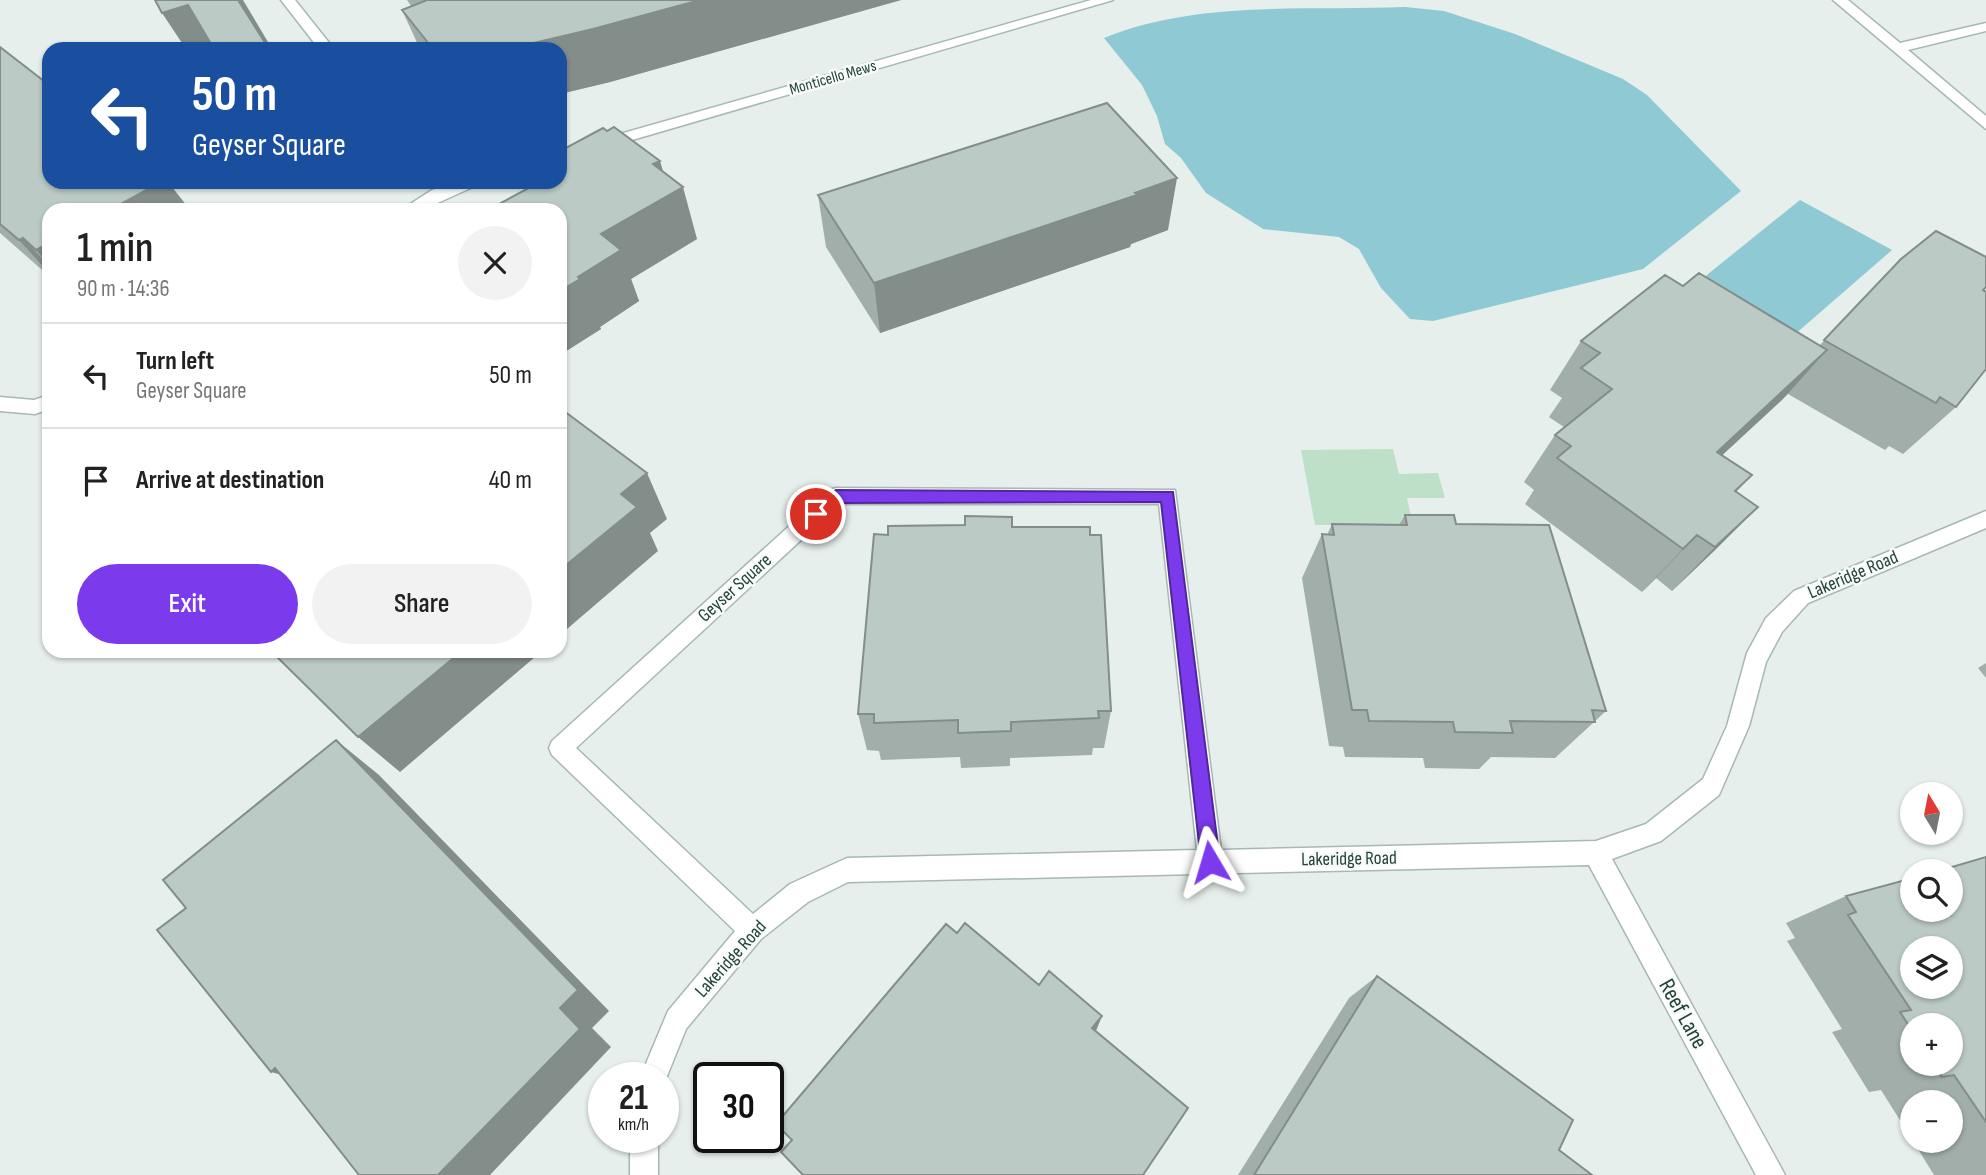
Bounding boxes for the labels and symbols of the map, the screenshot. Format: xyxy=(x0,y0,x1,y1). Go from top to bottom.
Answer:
street label: Monticello Mews xyxy=(787,56,879,99)
pin xyxy=(786,484,846,544)
street label: Lakeridge Road xyxy=(1804,546,1902,604)
street label: Geyser Square xyxy=(693,549,777,627)
north arrow xyxy=(1900,782,1964,845)
position arrow xyxy=(1173,825,1247,899)
street label: Lakeridge Road xyxy=(1301,847,1397,871)
street label: Lakeridge Road xyxy=(690,916,772,1002)
street label: Reef Lane xyxy=(1652,974,1714,1054)
speed limit sign: 30 xyxy=(693,1062,784,1153)

